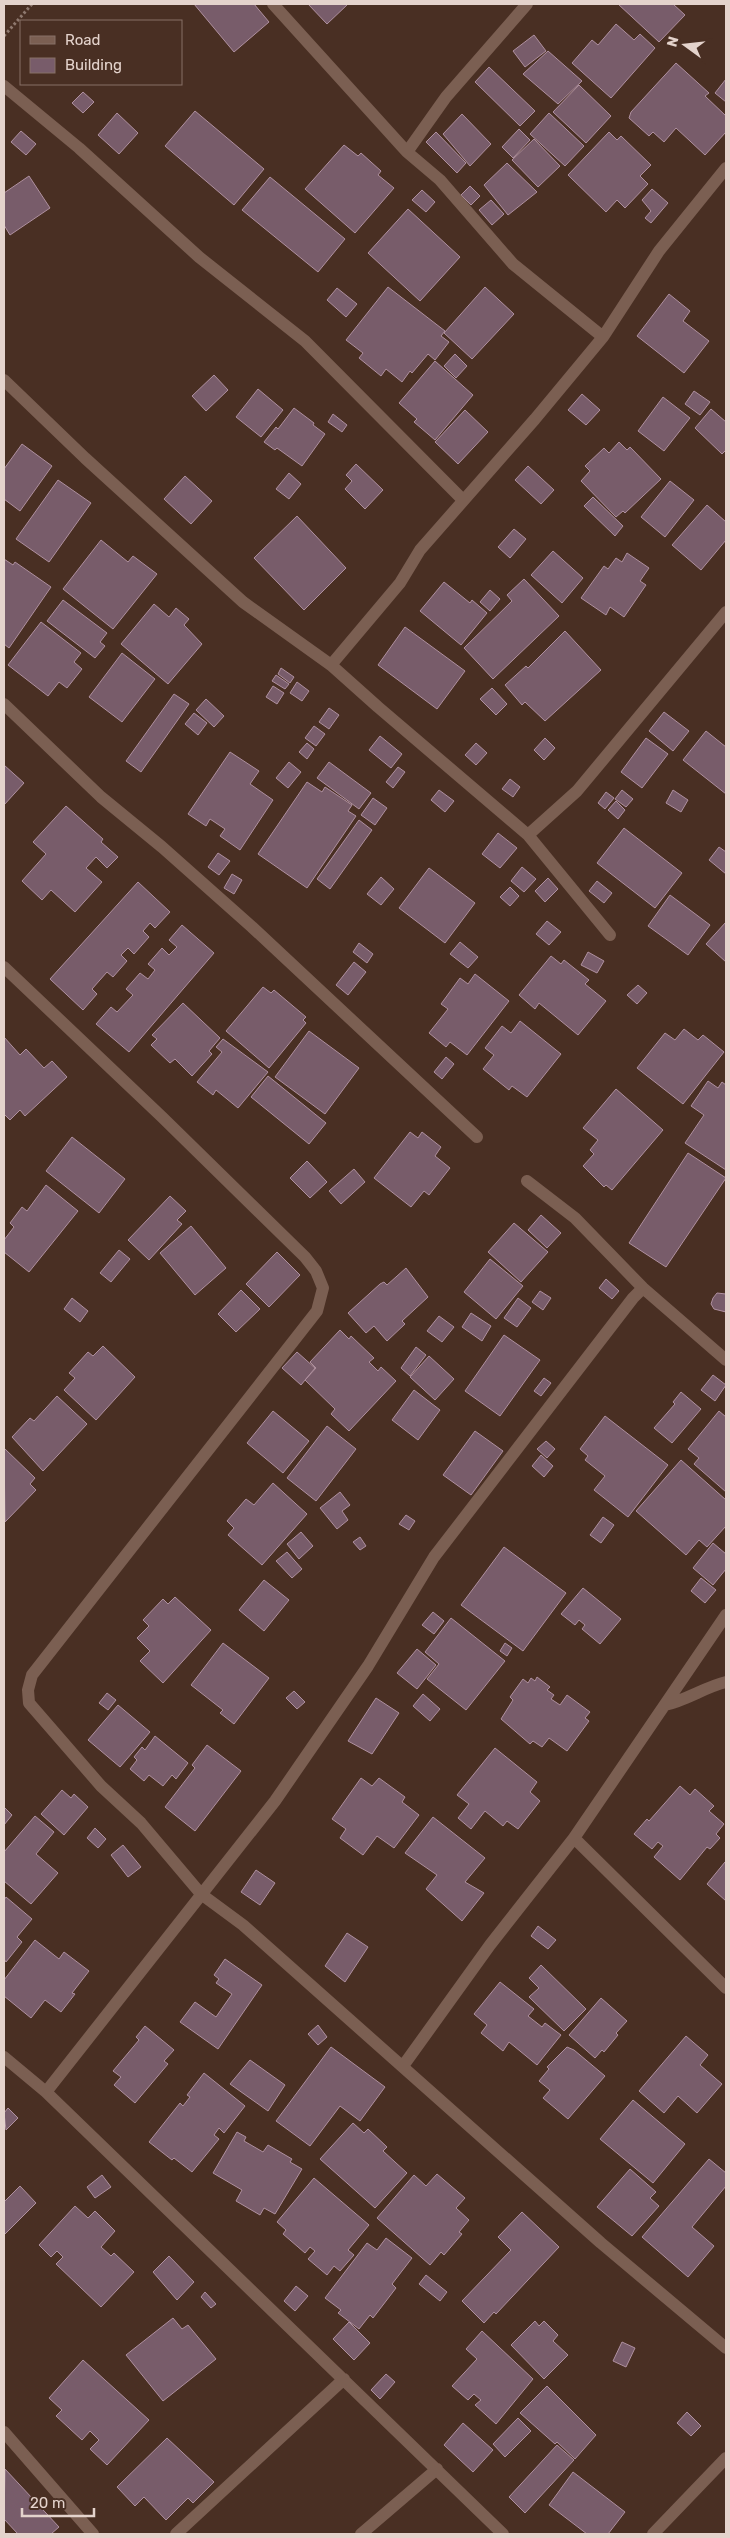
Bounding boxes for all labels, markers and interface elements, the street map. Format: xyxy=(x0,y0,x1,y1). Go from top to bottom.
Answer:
legend xyxy=(20,20,182,85)
north arrow xyxy=(660,20,710,70)
text: Road xyxy=(65,31,101,49)
text: N xyxy=(663,35,682,49)
text: Building xyxy=(65,56,122,74)
scale bar xyxy=(22,2486,95,2518)
text: 20 m xyxy=(30,2494,65,2512)

